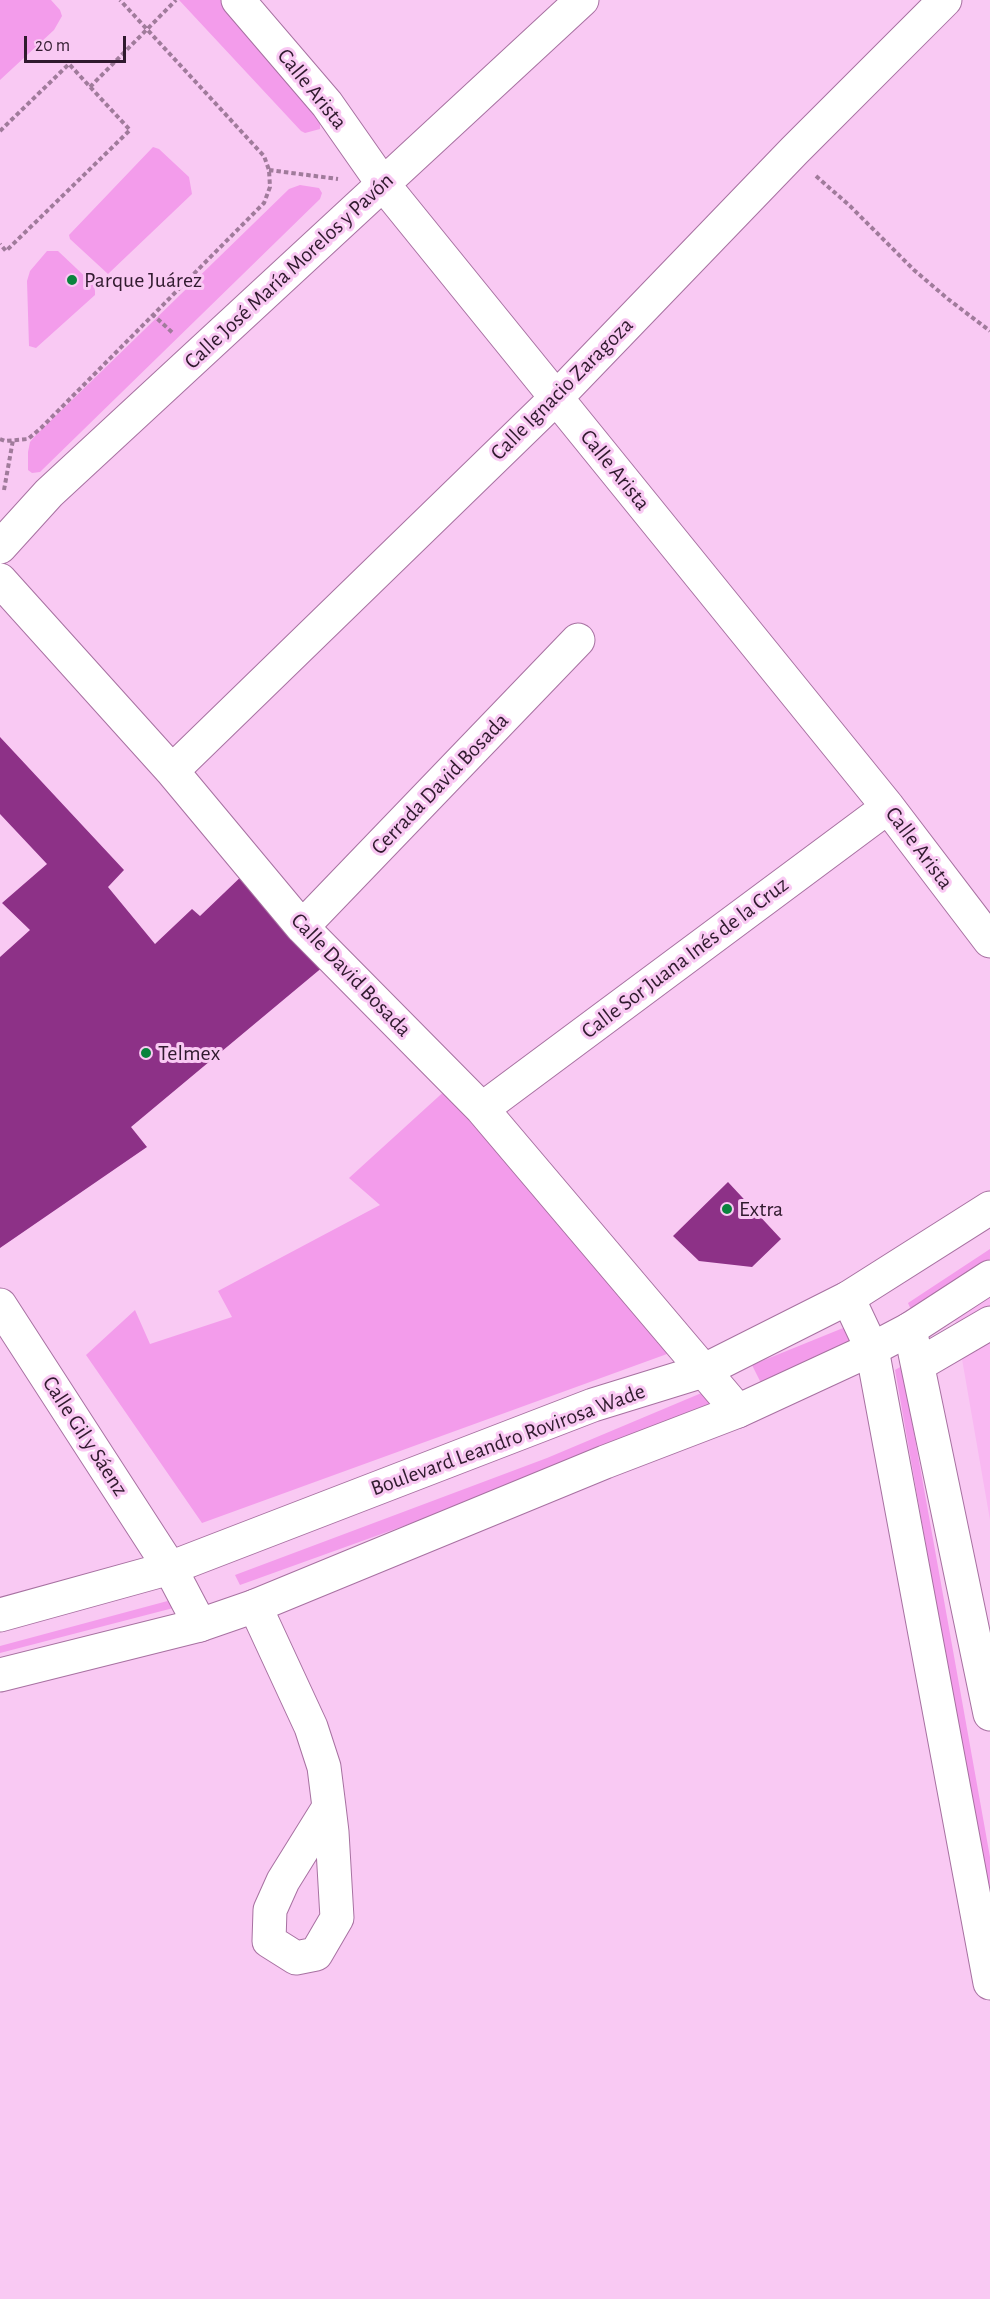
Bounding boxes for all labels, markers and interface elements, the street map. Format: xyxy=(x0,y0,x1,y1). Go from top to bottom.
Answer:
scale bar xyxy=(27,24,129,62)
text: 20 m xyxy=(35,37,70,55)
street label: Calle Arista xyxy=(271,43,353,135)
street label: Calle José María Morelos y Pavón xyxy=(179,167,399,375)
place label: Parque Juárez xyxy=(84,267,202,293)
marker: Parque Juárez xyxy=(65,273,79,287)
street label: Calle Ignacio Zaragoza xyxy=(485,312,639,466)
street label: Calle Arista xyxy=(574,424,656,516)
street label: Cerrada David Bosada xyxy=(366,708,514,860)
street label: Calle Arista xyxy=(879,802,959,894)
street label: Calle Sor Juana Inés de la Cruz xyxy=(576,872,794,1044)
street label: Calle David Bosada xyxy=(285,907,417,1043)
place label: Telmex xyxy=(158,1040,220,1066)
marker: Telmex xyxy=(139,1046,153,1060)
place label: Extra xyxy=(739,1196,783,1222)
marker: Extra xyxy=(720,1202,734,1216)
street label: Calle Gil y Sáenz xyxy=(36,1371,134,1501)
street label: Boulevard Leandro Rovirosa Wade xyxy=(367,1378,649,1502)

